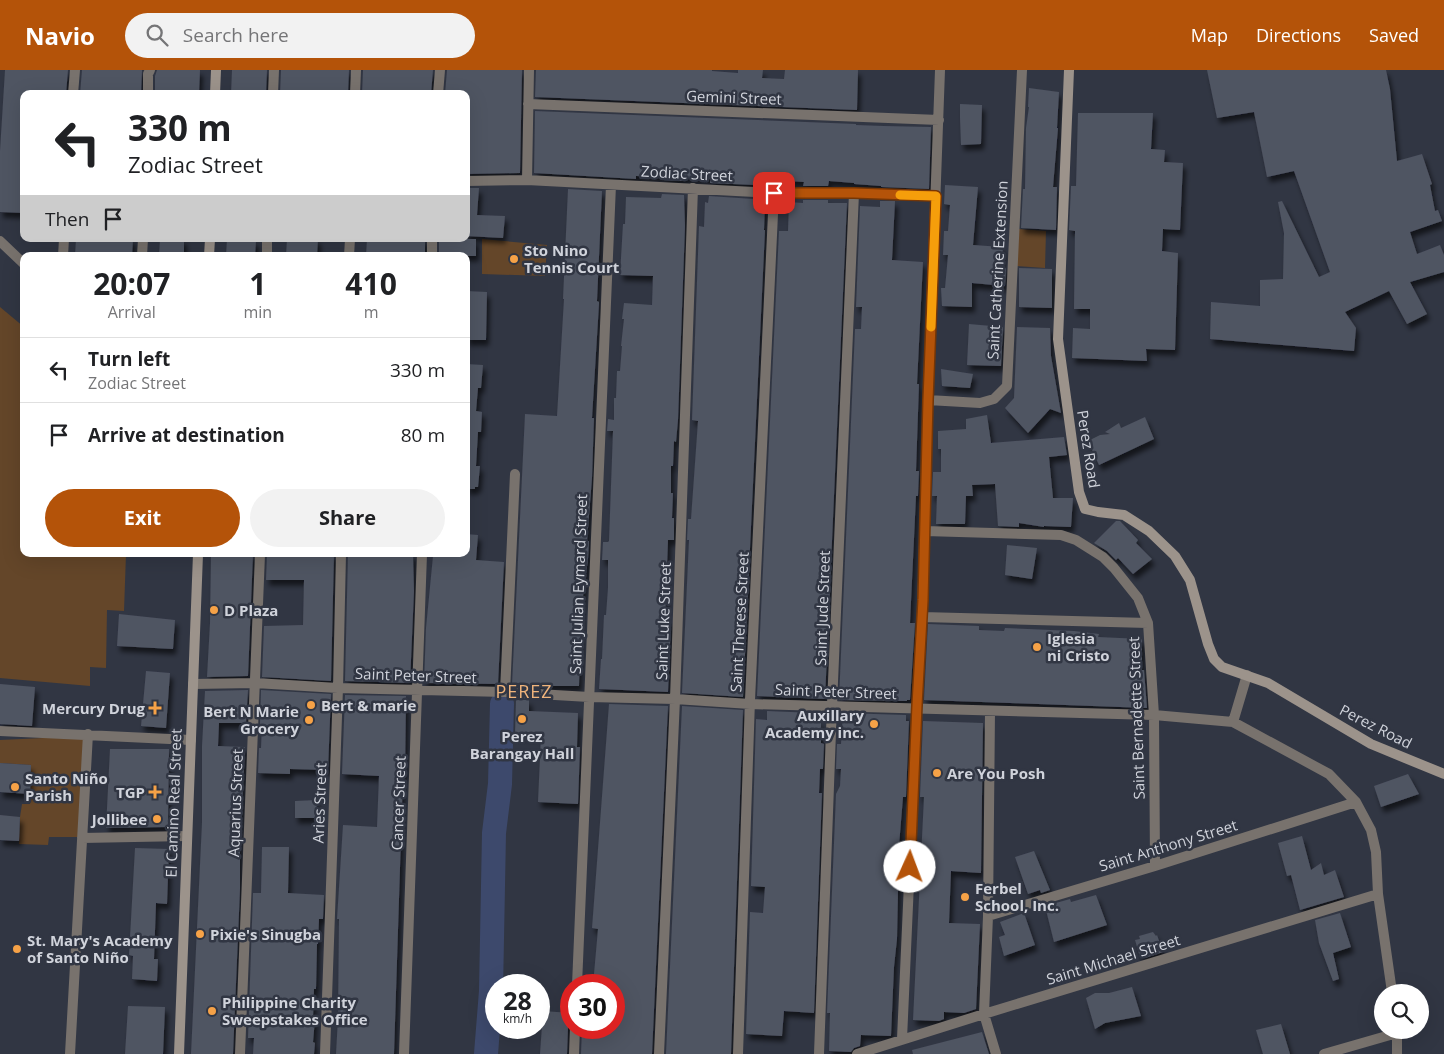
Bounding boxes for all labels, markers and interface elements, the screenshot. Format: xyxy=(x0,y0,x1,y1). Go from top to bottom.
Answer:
search box xyxy=(125,13,475,58)
text: Navio xyxy=(25,19,95,52)
icon: search xyxy=(143,21,171,49)
text: Search here xyxy=(183,22,289,48)
text: Map xyxy=(1191,23,1228,47)
text: Directions xyxy=(1256,23,1341,47)
text: Saved xyxy=(1369,23,1419,47)
street label: Gemini Street xyxy=(686,85,782,109)
text: 330 m xyxy=(128,104,232,151)
icon: left xyxy=(45,110,110,175)
text: Zodiac Street xyxy=(128,149,263,179)
street label: Zodiac Street xyxy=(641,161,733,185)
pin xyxy=(753,172,795,214)
icon: arrive xyxy=(760,179,788,207)
street label: Saint Catherine Extension xyxy=(982,180,1012,360)
icon: arrive xyxy=(99,205,127,233)
text: Then xyxy=(45,206,89,232)
place label: Sto Nino Tennis Court xyxy=(524,240,620,277)
marker: Sto Nino Tennis Court xyxy=(508,253,520,265)
text: 20:07 xyxy=(93,263,170,304)
text: 1 xyxy=(249,263,266,304)
text: 410 xyxy=(345,263,397,304)
text: Arrival xyxy=(108,301,156,323)
text: min xyxy=(244,301,272,323)
text: m xyxy=(364,301,379,323)
text: Turn left xyxy=(88,346,170,372)
icon: left xyxy=(45,356,73,384)
text: 330 m xyxy=(390,357,445,383)
text: Zodiac Street xyxy=(88,372,186,394)
street label: Perez Road xyxy=(1073,409,1105,489)
icon: arrive xyxy=(45,421,73,449)
text: Arrive at destination xyxy=(88,422,285,448)
text: 80 m xyxy=(401,422,445,448)
button: Exit xyxy=(45,489,240,547)
button: Share xyxy=(250,489,445,547)
street label: Saint Julian Eymard Street xyxy=(565,494,591,674)
street label: Saint Jude Street xyxy=(810,550,834,666)
street label: Saint Therese Street xyxy=(725,551,753,693)
street label: Saint Luke Street xyxy=(651,562,675,680)
place label: D Plaza xyxy=(224,600,278,620)
marker: D Plaza xyxy=(208,604,220,616)
place label: Iglesia ni Cristo xyxy=(1047,628,1110,665)
street label: Saint Bernadette Street xyxy=(1123,636,1149,800)
marker: Iglesia ni Cristo xyxy=(1031,641,1043,653)
street label: Saint Peter Street xyxy=(355,663,477,687)
district label: PEREZ xyxy=(495,679,553,703)
street label: Saint Peter Street xyxy=(775,679,897,703)
place label: Bert & marie xyxy=(321,695,416,715)
place label: Mercury Drug xyxy=(42,698,146,718)
marker: Bert & marie xyxy=(305,699,317,711)
street label: Perez Road xyxy=(1336,699,1416,753)
place label: Bert N Marie Grocery xyxy=(203,701,299,738)
marker: Mercury Drug xyxy=(149,702,161,714)
place label: Auxillary Academy inc. xyxy=(765,705,864,742)
marker: Perez Barangay Hall xyxy=(516,713,528,725)
marker: Bert N Marie Grocery xyxy=(303,714,315,726)
marker: Auxillary Academy inc. xyxy=(868,718,880,730)
place label: Perez Barangay Hall xyxy=(470,726,574,763)
street label: El Camino Real Street xyxy=(160,728,186,878)
street label: Aquarius Street xyxy=(223,749,247,857)
street label: Cancer Street xyxy=(386,755,410,851)
street label: Aries Street xyxy=(308,762,330,844)
place label: Are You Posh xyxy=(947,763,1045,783)
marker: Are You Posh xyxy=(931,767,943,779)
place label: Santo Niño Parish xyxy=(25,768,108,805)
marker: Santo Niño Parish xyxy=(9,781,21,793)
place label: TGP xyxy=(116,782,145,802)
marker: TGP xyxy=(149,786,161,798)
place label: Jollibee xyxy=(90,809,147,829)
marker: Jollibee xyxy=(151,813,163,825)
street label: Saint Anthony Street xyxy=(1096,814,1240,876)
position arrow xyxy=(883,840,935,892)
place label: Ferbel School, Inc. xyxy=(975,878,1059,915)
marker: Ferbel School, Inc. xyxy=(959,891,971,903)
place label: Pixie's Sinugba xyxy=(210,924,321,944)
marker: Pixie's Sinugba xyxy=(194,928,206,940)
street label: Saint Michael Street xyxy=(1044,929,1182,989)
place label: St. Mary's Academy of Santo Niño xyxy=(27,930,173,967)
marker: St. Mary's Academy of Santo Niño xyxy=(11,943,23,955)
speed limit sign: 30 xyxy=(560,974,625,1039)
text: 28 xyxy=(503,983,532,1017)
map controls xyxy=(1374,984,1429,1039)
button: search xyxy=(1374,984,1429,1039)
place label: Philippine Charity Sweepstakes Office xyxy=(222,992,368,1029)
marker: Philippine Charity Sweepstakes Office xyxy=(206,1005,218,1017)
text: km/h xyxy=(503,1010,532,1027)

